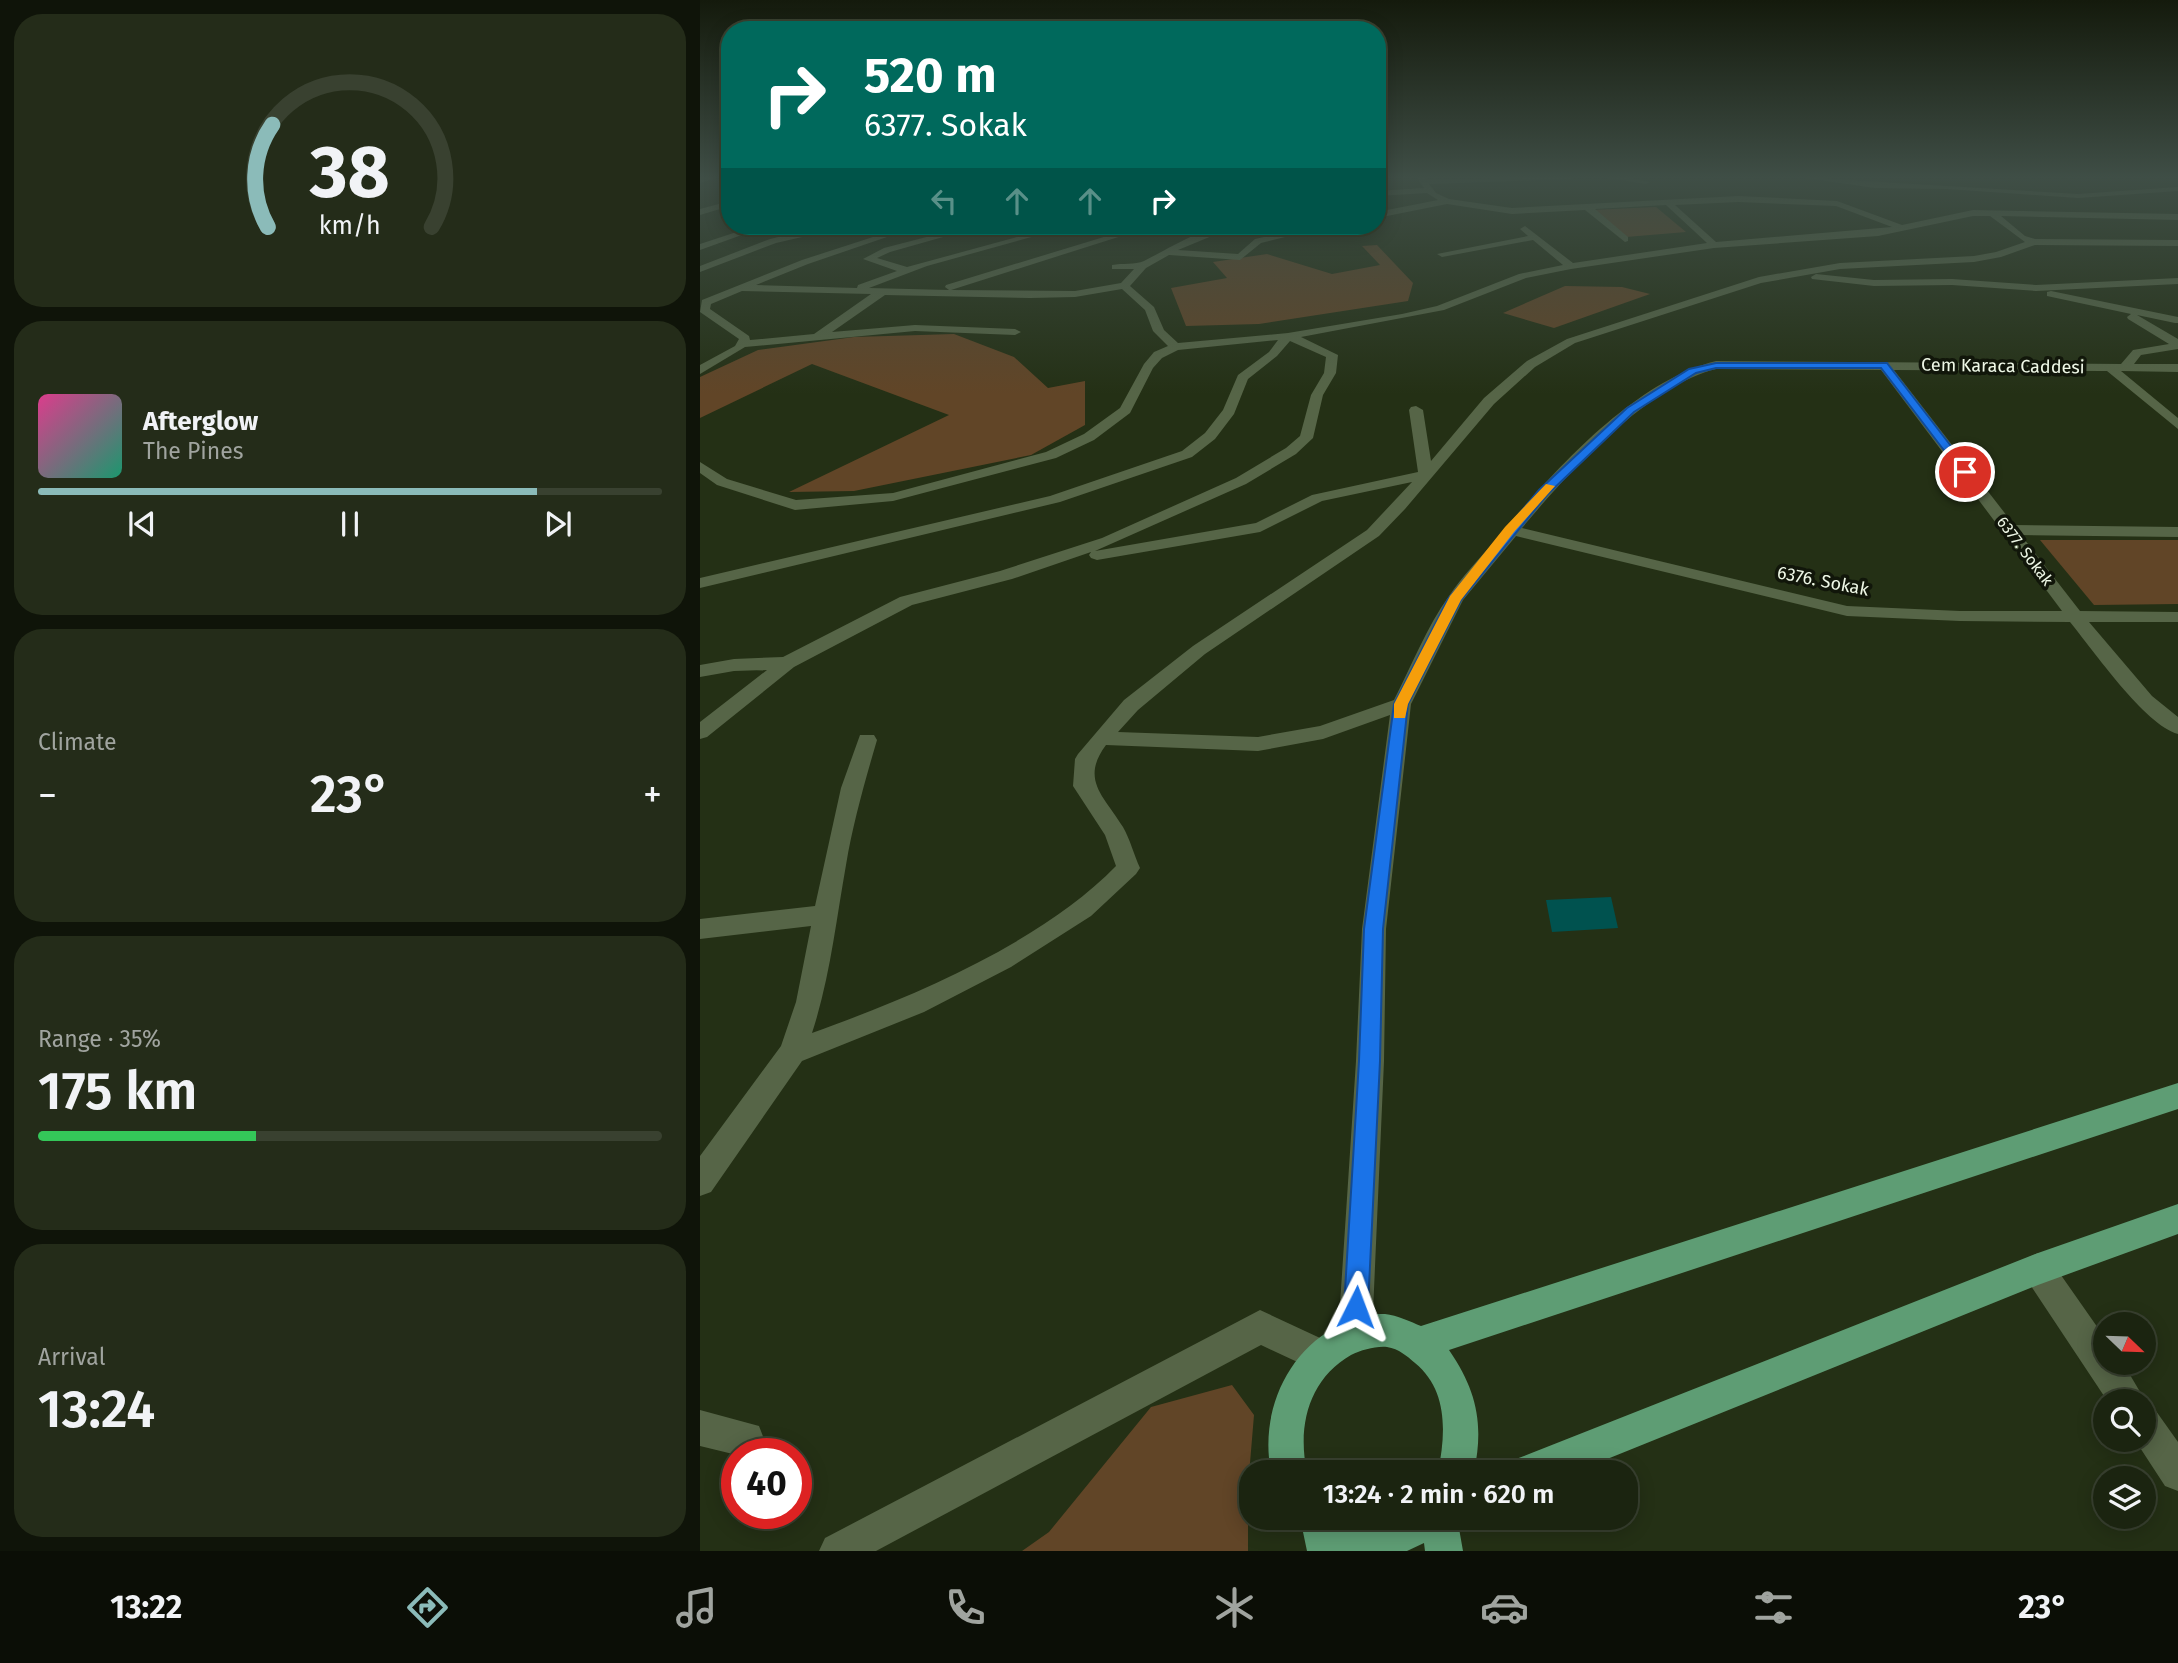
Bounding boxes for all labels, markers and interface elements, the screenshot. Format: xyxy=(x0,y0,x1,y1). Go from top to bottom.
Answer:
text: 520 m xyxy=(864,46,997,105)
icon: right xyxy=(749,49,840,140)
text: 6377. Sokak xyxy=(864,106,1027,144)
text: 38 xyxy=(309,129,390,216)
icon: left xyxy=(925,182,963,220)
icon: ahead xyxy=(998,182,1036,220)
icon: ahead xyxy=(1071,182,1109,220)
icon: right xyxy=(1144,182,1182,220)
text: km/h xyxy=(319,211,381,241)
street label: Cem Karaca Caddesi xyxy=(1921,354,2085,378)
text: Afterglow xyxy=(143,406,258,437)
text: The Pines xyxy=(143,437,244,465)
pin xyxy=(1935,442,1995,502)
icon: arrive xyxy=(1946,453,1984,491)
icon: previous xyxy=(123,505,161,543)
icon: pause xyxy=(331,505,369,543)
icon: next xyxy=(539,505,577,543)
street label: 6377. Sokak xyxy=(1993,513,2058,590)
street label: 6376. Sokak xyxy=(1775,561,1871,601)
text: Climate xyxy=(38,728,117,756)
text: 23° xyxy=(310,763,390,826)
text: − xyxy=(38,772,57,818)
text: + xyxy=(643,772,662,818)
text: Range · 35% xyxy=(38,1025,161,1053)
text: 175 km xyxy=(38,1060,197,1123)
position arrow xyxy=(1319,1270,1393,1344)
north arrow xyxy=(2093,1312,2156,1376)
map controls xyxy=(2093,1312,2156,1529)
text: Arrival xyxy=(38,1343,105,1371)
text: 13:24 xyxy=(38,1378,155,1441)
button: search xyxy=(2093,1389,2156,1452)
speed limit sign: 40 xyxy=(721,1438,812,1529)
button: layers xyxy=(2093,1466,2156,1529)
text: 13:24 · 2 min · 620 m xyxy=(1323,1479,1554,1510)
icon: directions xyxy=(403,1583,452,1632)
icon: music xyxy=(672,1583,721,1632)
icon: phone xyxy=(941,1583,990,1632)
icon: climate xyxy=(1210,1583,1259,1632)
icon: car xyxy=(1480,1583,1529,1632)
icon: filters xyxy=(1749,1583,1798,1632)
text: 13:22 xyxy=(110,1588,182,1626)
text: 23° xyxy=(2018,1588,2068,1626)

